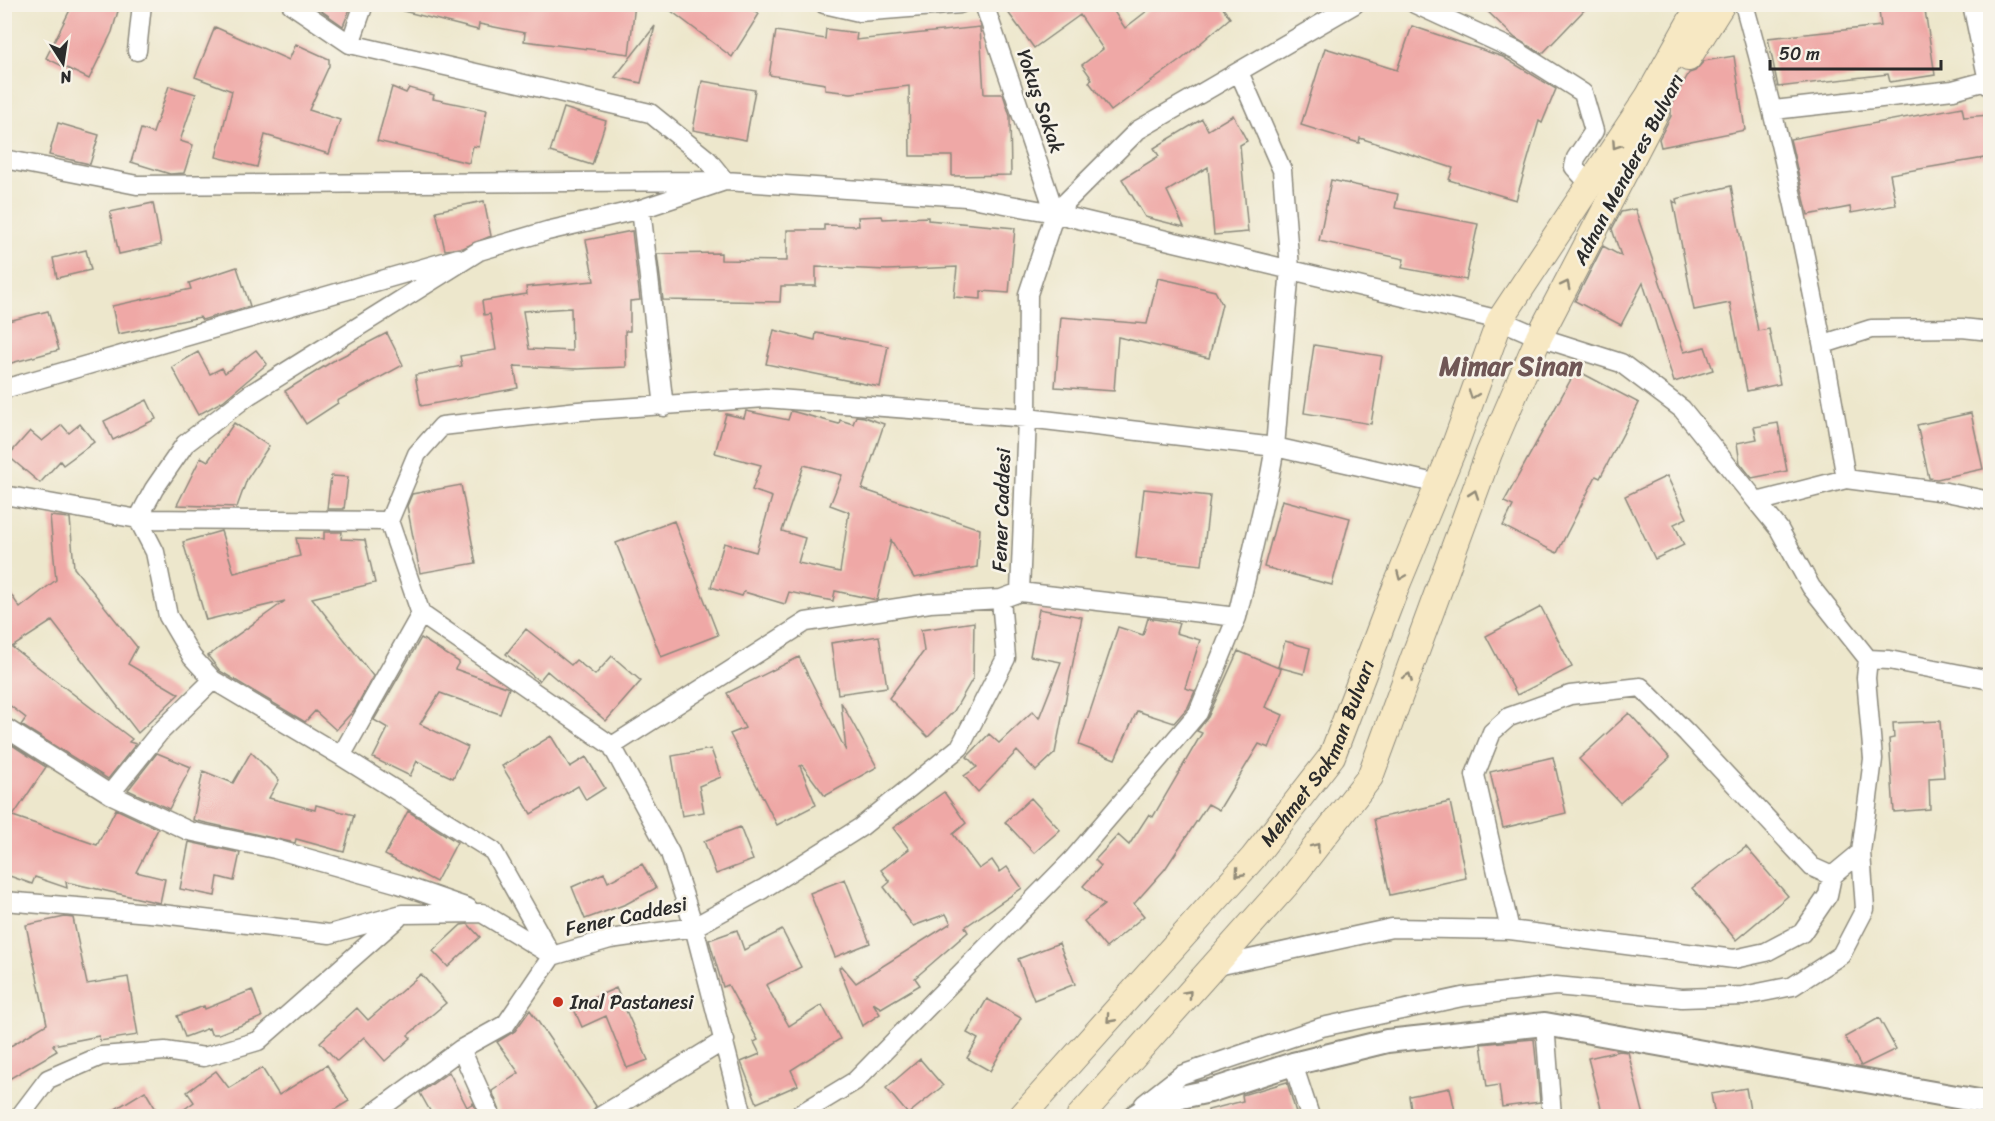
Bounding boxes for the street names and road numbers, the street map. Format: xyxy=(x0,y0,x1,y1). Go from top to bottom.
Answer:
street label: Yokuş Sokak xyxy=(1006,44,1075,158)
street label: Adnan Menderes Bulvarı xyxy=(1562,67,1694,272)
street label: Fener Caddesi xyxy=(982,446,1021,573)
street label: Mehmet Sakman Bulvarı xyxy=(1251,654,1385,855)
street label: Fener Caddesi xyxy=(562,886,692,947)

